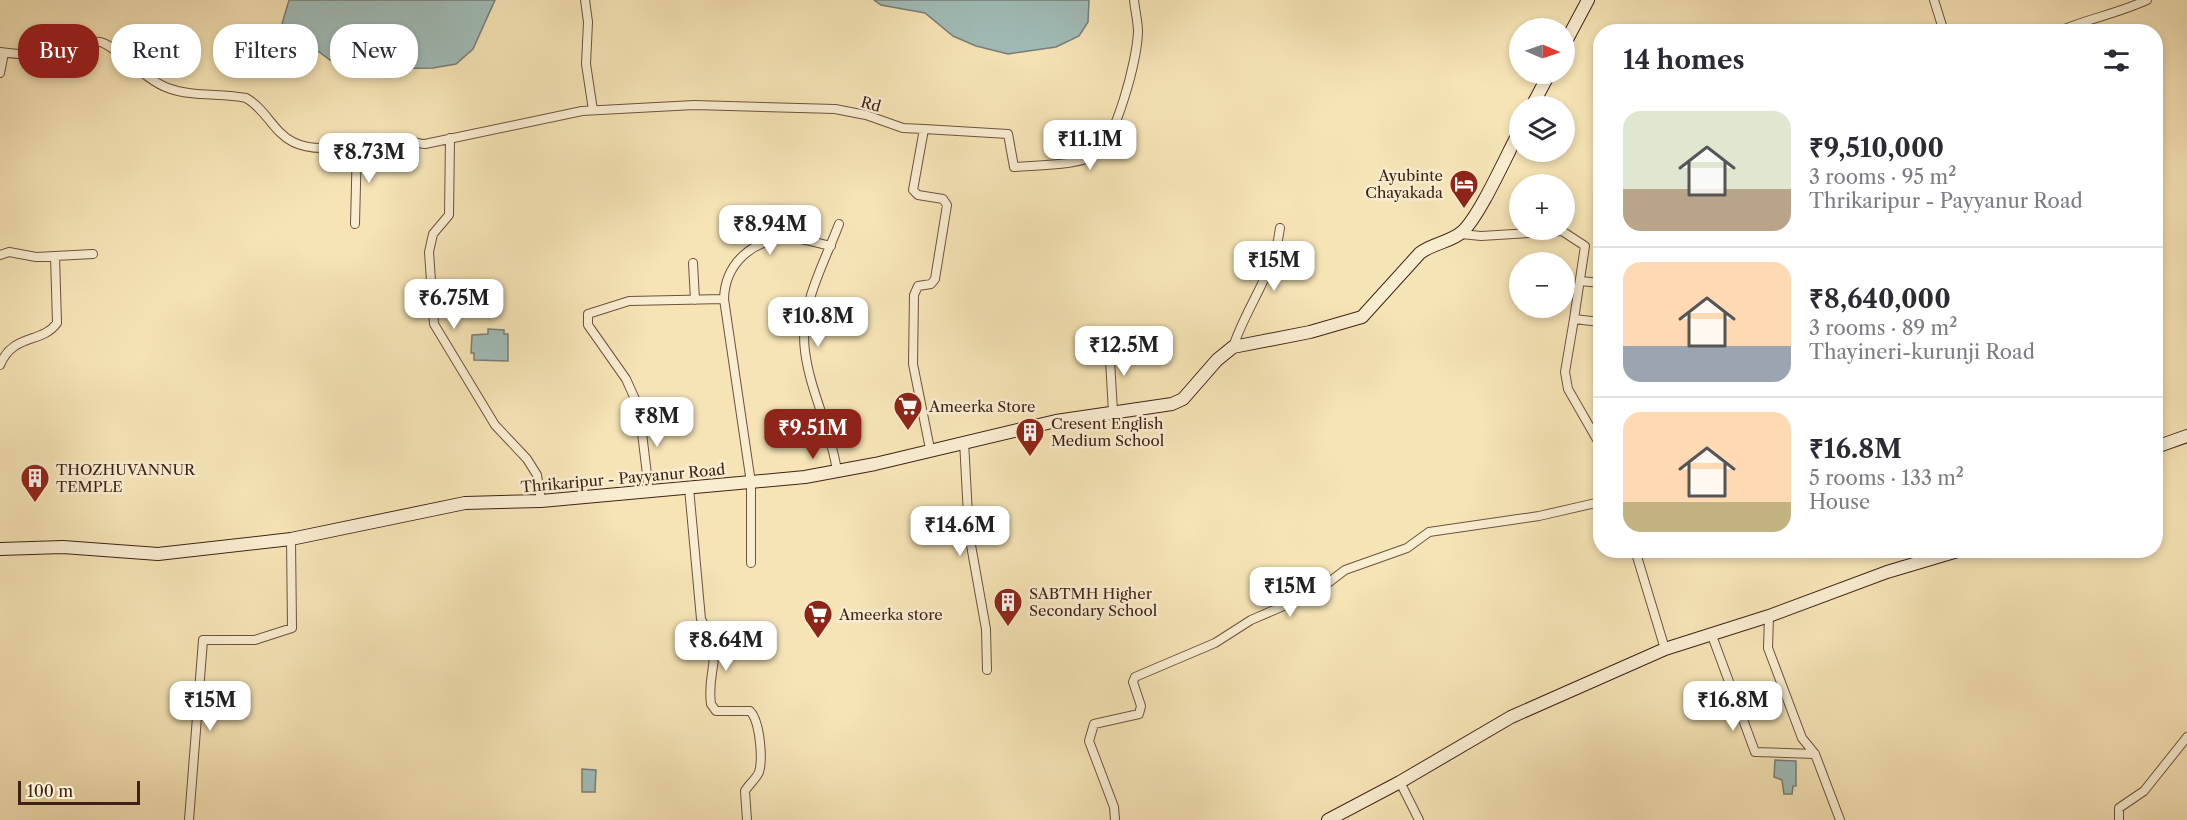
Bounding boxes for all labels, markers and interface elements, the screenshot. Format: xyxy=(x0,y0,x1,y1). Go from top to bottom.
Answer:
north arrow xyxy=(1509,18,1575,84)
map controls xyxy=(1509,18,1575,318)
chip: Buy xyxy=(18,24,99,78)
chip: Rent xyxy=(111,24,201,78)
chip: Filters xyxy=(213,24,318,78)
chip: New xyxy=(330,24,418,78)
text: 14 homes xyxy=(1623,44,1745,76)
icon: filters xyxy=(2100,44,2133,77)
street label: Rd xyxy=(859,92,883,116)
button: layers xyxy=(1509,96,1575,162)
pin: ₹11.1M xyxy=(1041,120,1139,171)
text: ₹11.1M xyxy=(1057,127,1123,151)
text: ₹9,510,000 xyxy=(1809,132,1944,164)
pin: ₹8.73M xyxy=(320,133,418,184)
icon: home xyxy=(1671,135,1743,207)
text: ₹8.73M xyxy=(333,140,405,164)
text: 3 rooms · 95 m² xyxy=(1809,165,1956,189)
place label: Ayubinte Chayakada xyxy=(1365,166,1443,202)
hotel icon: Ayubinte Chayakada xyxy=(1448,168,1480,210)
button: + xyxy=(1509,174,1575,240)
text: Thrikaripur - Payyanur Road xyxy=(1809,189,2083,213)
pin: ₹8.94M xyxy=(721,205,819,256)
text: ₹8.94M xyxy=(733,212,807,236)
pin: ₹15M xyxy=(1238,241,1310,292)
text: ₹15M xyxy=(1248,248,1300,272)
button: − xyxy=(1509,252,1575,318)
pin: ₹6.75M xyxy=(405,279,503,330)
text: ₹8,640,000 xyxy=(1809,283,1951,315)
text: ₹6.75M xyxy=(418,286,490,310)
icon: home xyxy=(1671,286,1743,358)
pin: ₹10.8M xyxy=(769,297,867,348)
text: ₹10.8M xyxy=(782,304,854,328)
text: 3 rooms · 89 m² xyxy=(1809,316,1957,340)
pin: ₹12.5M xyxy=(1075,326,1173,377)
text: ₹12.5M xyxy=(1089,333,1159,357)
text: Thayineri-kurunji Road xyxy=(1809,340,2035,364)
supermarket icon: Ameerka Store xyxy=(892,390,924,432)
pin: ₹8M xyxy=(628,397,686,448)
place label: Ameerka Store xyxy=(928,397,1035,416)
text: ₹8M xyxy=(635,404,679,428)
pin: ₹9.51M xyxy=(764,409,862,460)
place label: Cresent English Medium School xyxy=(1051,414,1165,450)
text: ₹9.51M xyxy=(778,416,848,440)
building icon: Cresent English Medium School xyxy=(1014,416,1046,458)
text: ₹16.8M xyxy=(1809,433,1902,465)
icon: home xyxy=(1671,436,1743,508)
place label: THOZHUVANNUR TEMPLE xyxy=(56,460,196,496)
street label: Thrikaripur - Payyanur Road xyxy=(520,460,726,496)
building icon: THOZHUVANNUR TEMPLE xyxy=(19,462,51,504)
text: 5 rooms · 133 m² xyxy=(1809,466,1964,490)
text: House xyxy=(1809,490,1870,514)
pin: ₹14.6M xyxy=(911,506,1009,557)
text: ₹14.6M xyxy=(924,513,996,537)
pin: ₹15M xyxy=(1254,567,1326,618)
text: ₹15M xyxy=(1264,574,1316,598)
place label: SABTMH Higher Secondary School xyxy=(1029,584,1158,620)
building icon: SABTMH Higher Secondary School xyxy=(992,586,1024,628)
supermarket icon: Ameerka store xyxy=(802,598,834,640)
place label: Ameerka store xyxy=(838,605,943,624)
pin: ₹8.64M xyxy=(677,621,775,672)
text: ₹8.64M xyxy=(689,628,763,652)
pin: ₹15M xyxy=(174,681,246,732)
pin: ₹16.8M xyxy=(1684,681,1782,732)
text: ₹15M xyxy=(184,688,236,712)
text: ₹16.8M xyxy=(1697,688,1769,712)
scale bar xyxy=(18,778,140,806)
text: 100 m xyxy=(27,781,73,801)

